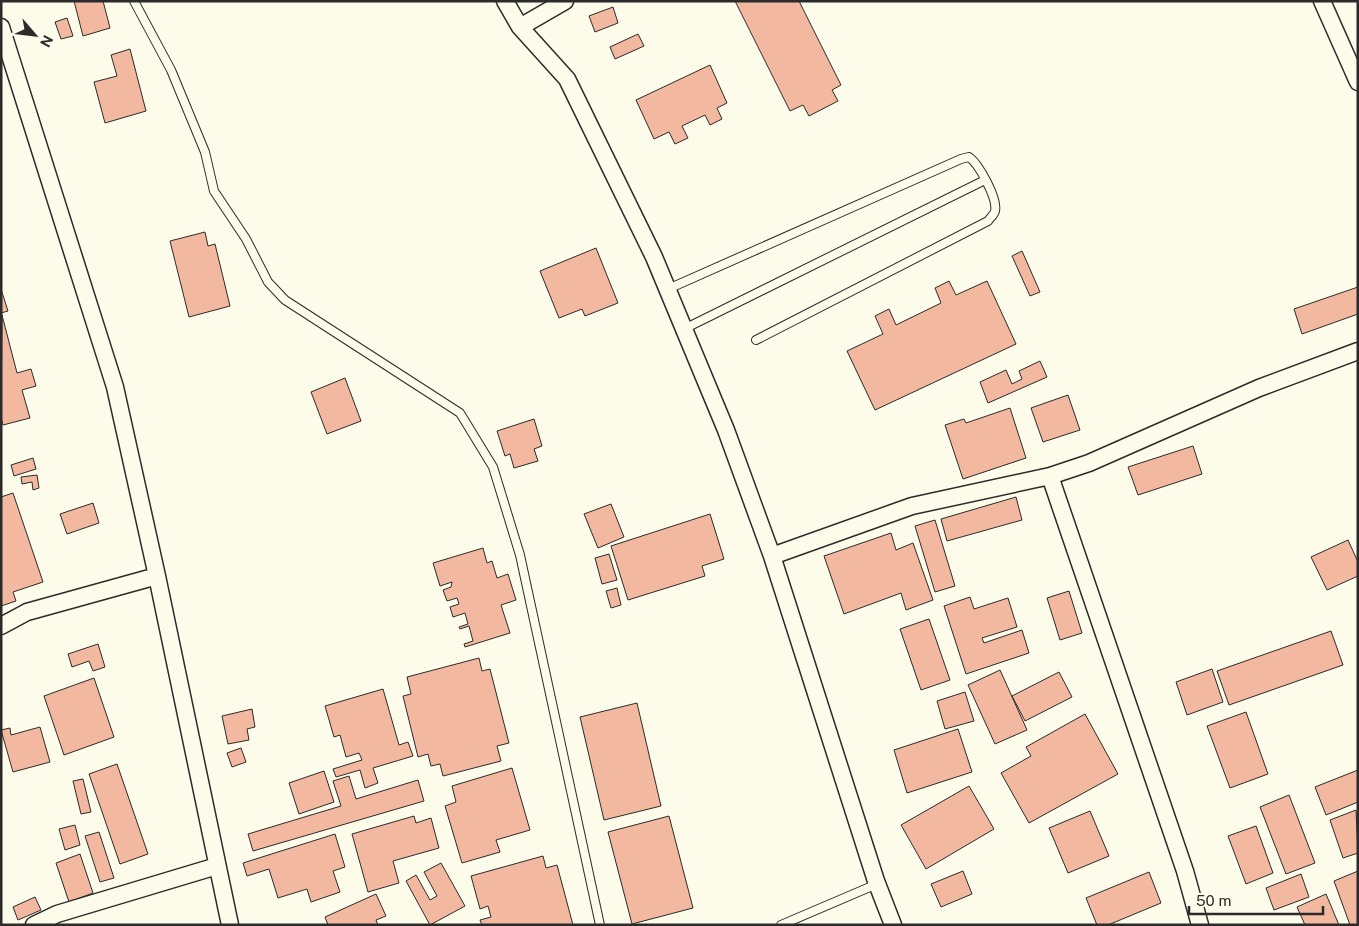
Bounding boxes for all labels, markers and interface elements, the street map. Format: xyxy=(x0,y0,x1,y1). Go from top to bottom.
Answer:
north arrow xyxy=(10,10,60,60)
text: N xyxy=(37,33,56,50)
scale bar xyxy=(1189,884,1323,916)
text: 50 m xyxy=(1196,892,1231,909)

